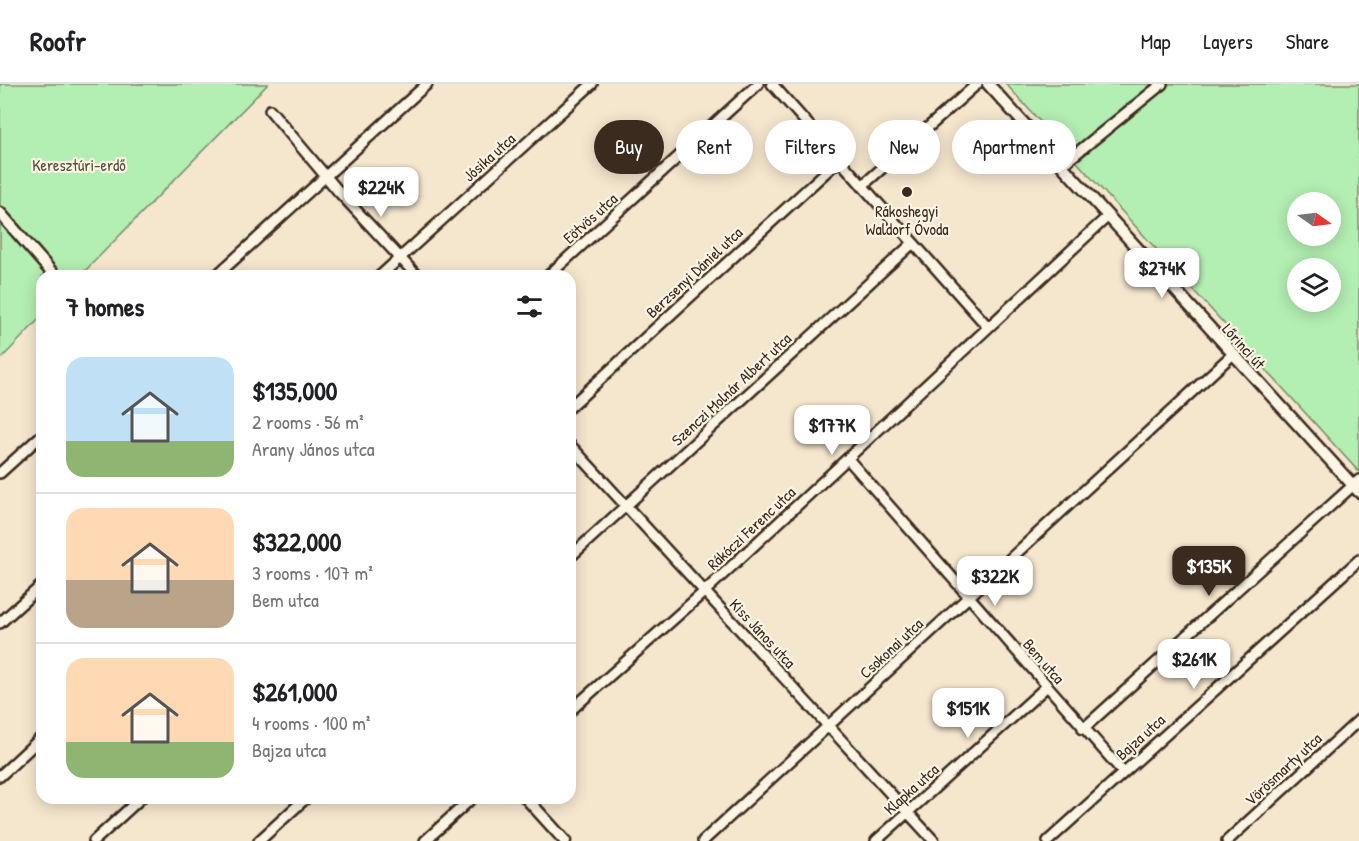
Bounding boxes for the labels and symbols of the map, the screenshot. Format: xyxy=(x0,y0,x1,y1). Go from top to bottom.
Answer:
street label: Jósika utca xyxy=(458,128,520,186)
park label: Keresztúri-erdő xyxy=(32,154,126,176)
pin: $224K xyxy=(339,167,423,218)
marker: Rákoshegyi Waldorf Óvoda xyxy=(900,185,914,199)
street label: Eötvös utca xyxy=(558,188,622,248)
north arrow xyxy=(1287,192,1341,246)
place label: Rákoshegyi Waldorf Óvoda xyxy=(866,200,948,240)
street label: Berzsenyi Dániel utca xyxy=(641,221,747,323)
pin: $274K xyxy=(1120,248,1204,299)
street label: Lőrinci út xyxy=(1218,318,1271,374)
street label: Szenczi Molnár Albert utca xyxy=(666,328,796,450)
pin: $177K xyxy=(790,405,874,456)
street label: Rákóczi Ferenc utca xyxy=(702,481,800,575)
pin: $135K xyxy=(1167,546,1251,597)
pin: $322K xyxy=(953,556,1037,607)
street label: Kiss János utca xyxy=(725,593,801,673)
street label: Csokonai utca xyxy=(854,613,928,683)
street label: Bem utca xyxy=(1018,634,1070,688)
pin: $261K xyxy=(1152,639,1236,690)
pin: $151K xyxy=(926,688,1010,739)
street label: Bajza utca xyxy=(1111,709,1169,765)
street label: Vörösmarty utca xyxy=(1240,728,1326,810)
street label: Klapka utca xyxy=(879,758,943,820)

